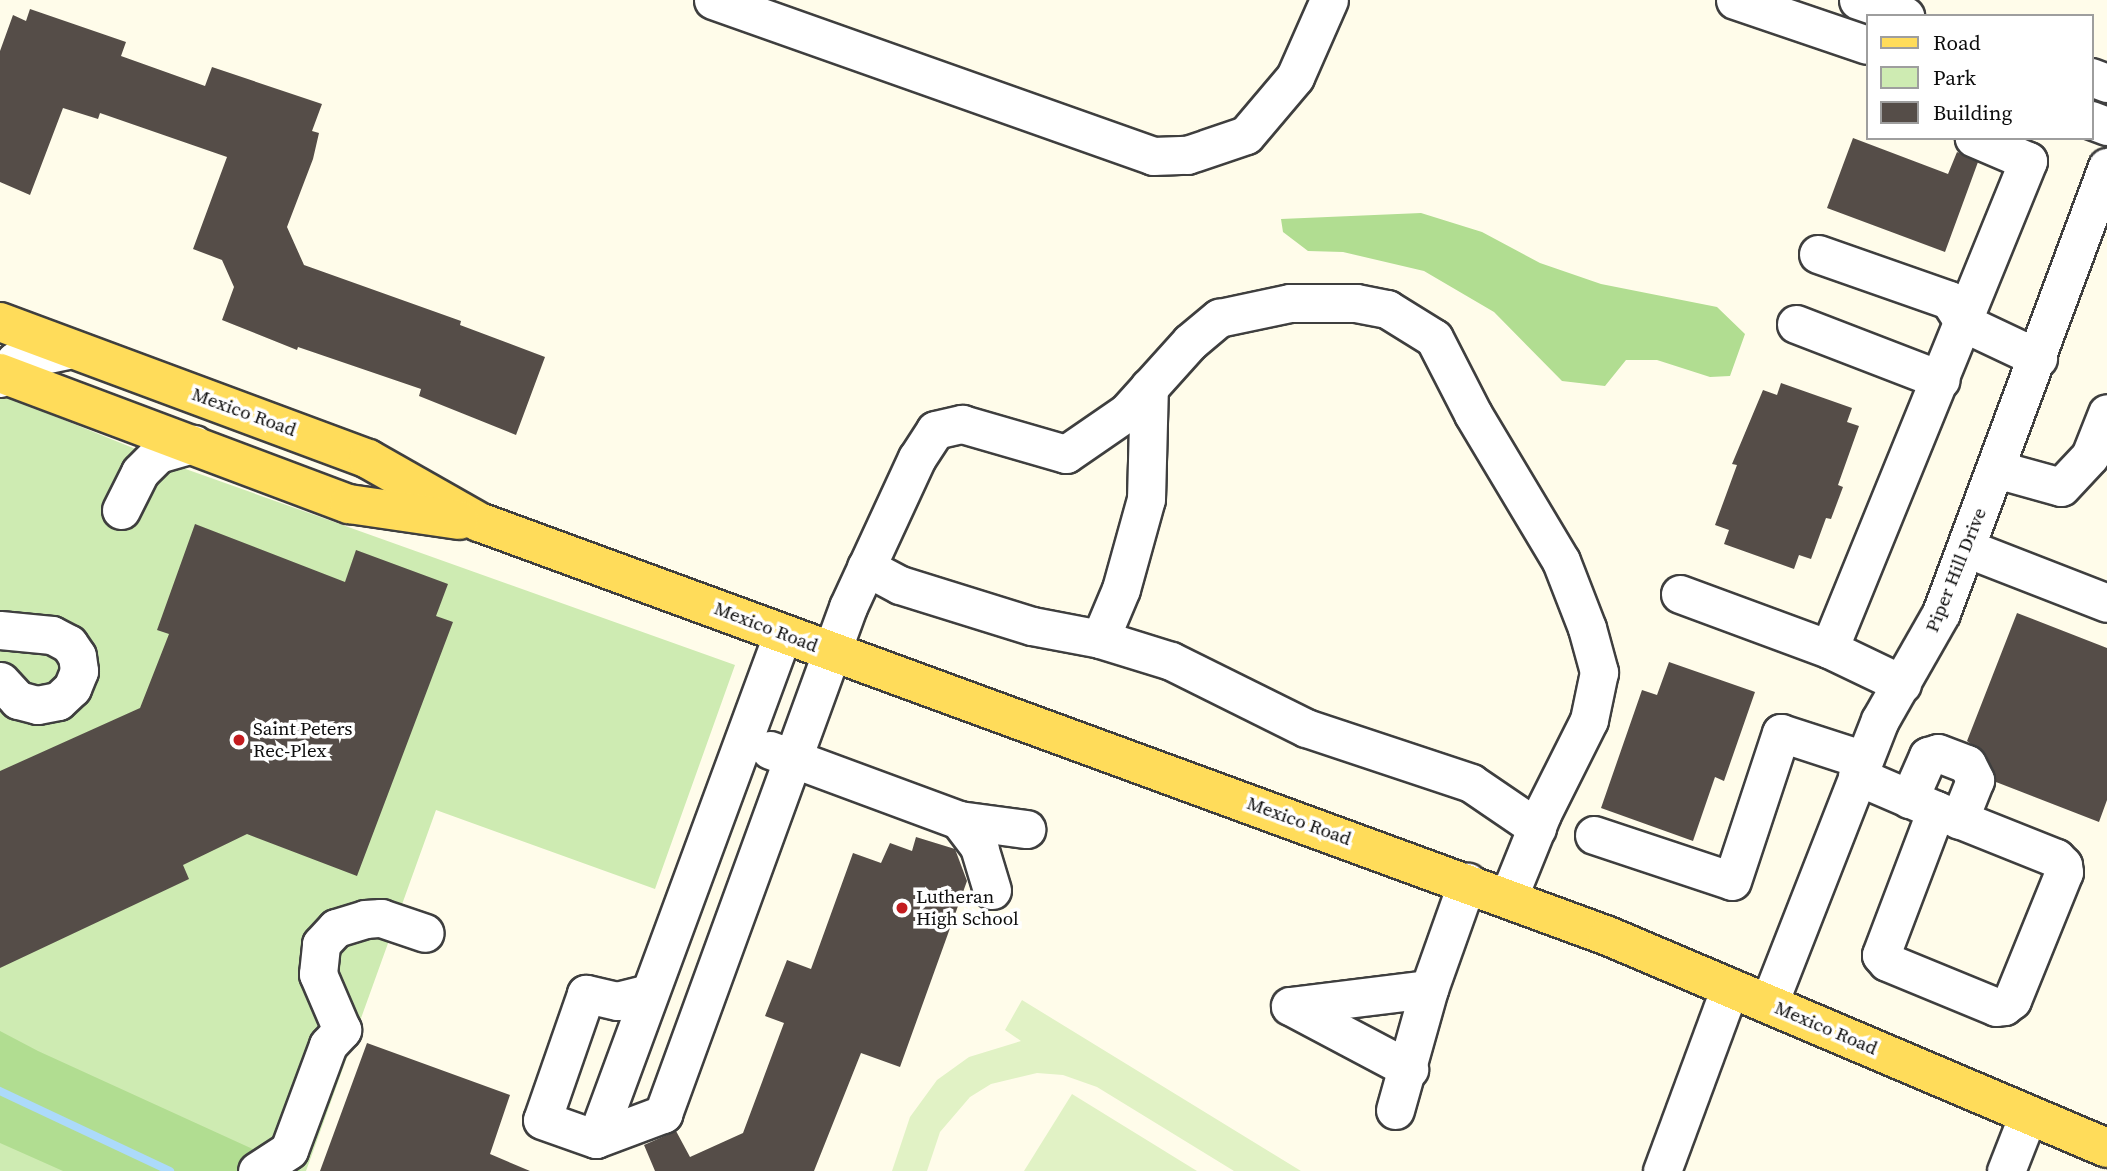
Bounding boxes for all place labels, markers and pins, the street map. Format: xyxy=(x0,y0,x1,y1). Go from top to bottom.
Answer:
place label: Saint Peters Rec-Plex xyxy=(253,718,353,762)
marker: Saint Peters Rec-Plex xyxy=(231,732,247,748)
place label: Lutheran High School xyxy=(916,886,1019,930)
marker: Lutheran High School xyxy=(894,900,910,916)

